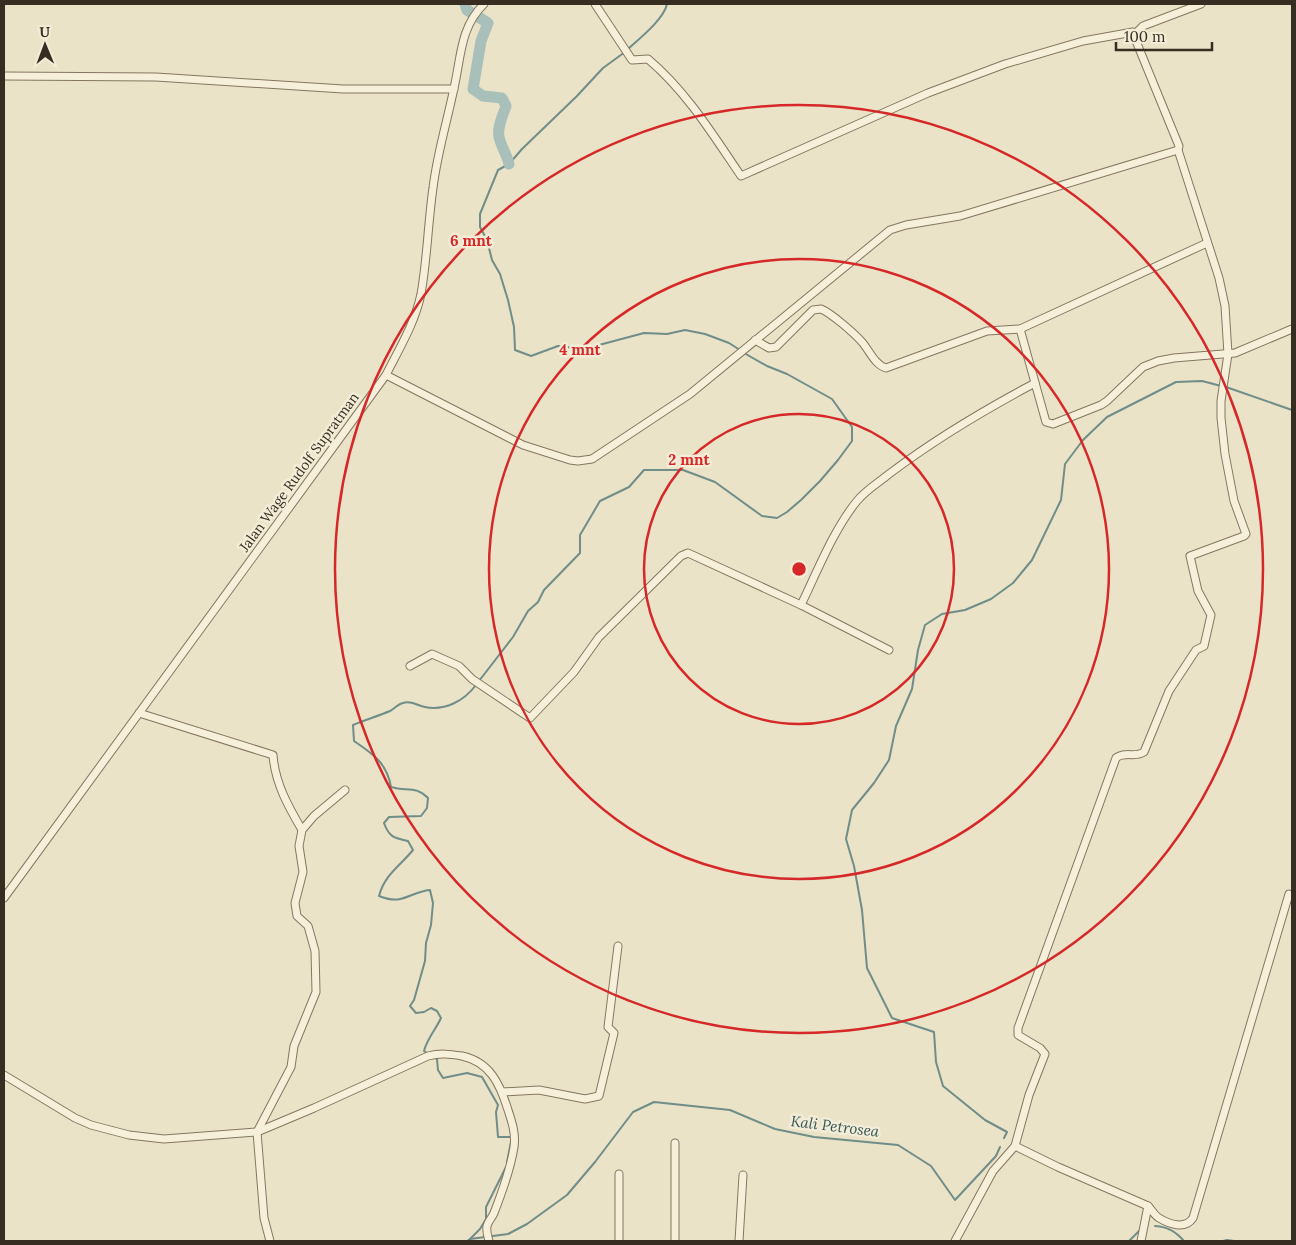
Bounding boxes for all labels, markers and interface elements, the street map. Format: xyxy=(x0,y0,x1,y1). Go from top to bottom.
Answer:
north arrow xyxy=(20,20,70,70)
scale bar xyxy=(1116,20,1212,52)
text: U xyxy=(39,23,51,41)
text: 100 m xyxy=(1124,27,1165,46)
text: 6 mnt xyxy=(450,231,493,250)
text: 4 mnt xyxy=(559,340,602,359)
street label: Jalan Wage Rudolf Supratman xyxy=(235,389,363,556)
text: 2 mnt xyxy=(668,450,711,469)
centre of rings xyxy=(790,560,808,578)
water label: Kali Petrosea xyxy=(790,1111,881,1141)

